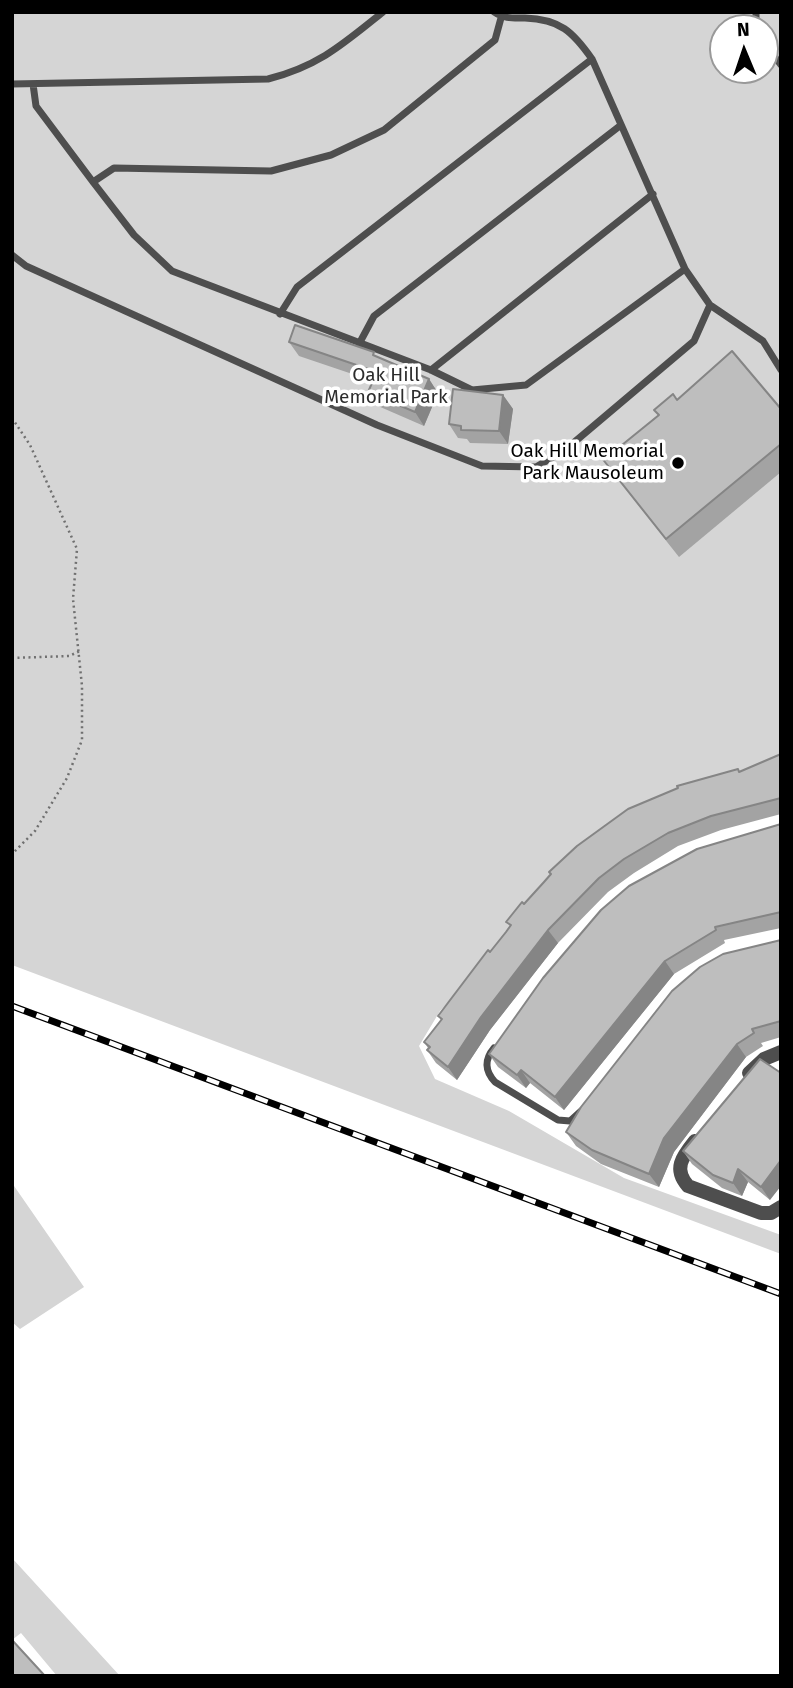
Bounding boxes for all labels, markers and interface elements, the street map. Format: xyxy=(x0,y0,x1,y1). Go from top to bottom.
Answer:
north arrow xyxy=(709,14,779,84)
text: N xyxy=(737,18,750,41)
park label: Oak Hill Memorial Park xyxy=(324,365,448,409)
place label: Oak Hill Memorial Park Mausoleum xyxy=(511,441,664,485)
marker: Oak Hill Memorial Park Mausoleum xyxy=(670,455,686,471)

